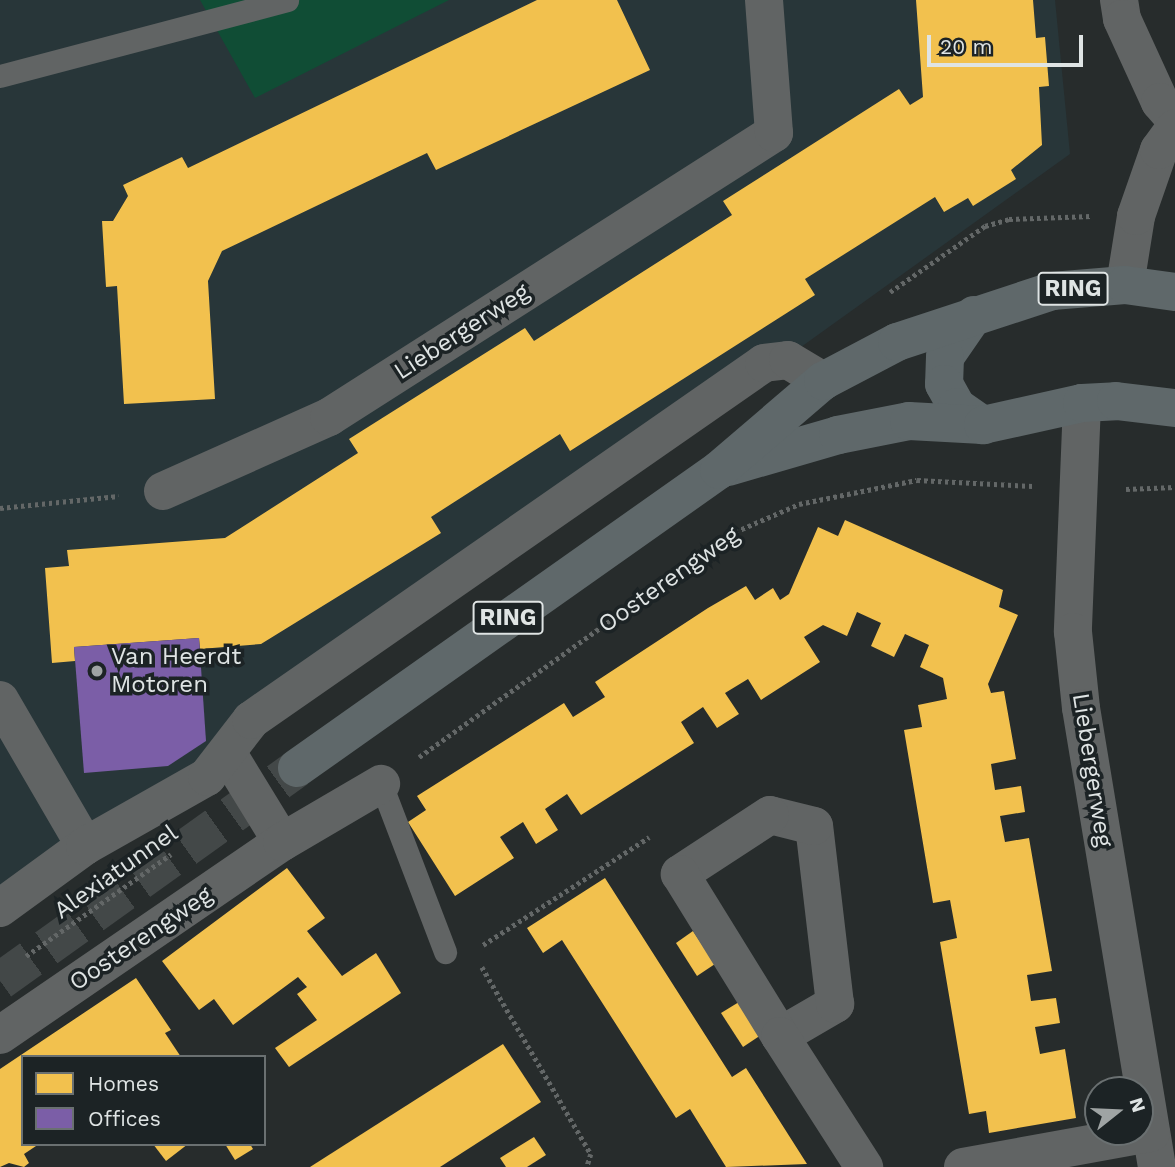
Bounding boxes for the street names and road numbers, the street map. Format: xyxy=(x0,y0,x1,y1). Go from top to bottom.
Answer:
road number: RING xyxy=(1036,270,1110,308)
street label: Liebergerweg xyxy=(389,278,535,386)
street label: Oosterengweg xyxy=(593,521,745,639)
road number: RING xyxy=(471,598,545,638)
street label: Liebergerweg xyxy=(1066,691,1118,849)
street label: Alexiatunnel xyxy=(49,819,183,925)
street label: Oosterengweg xyxy=(64,881,218,997)

